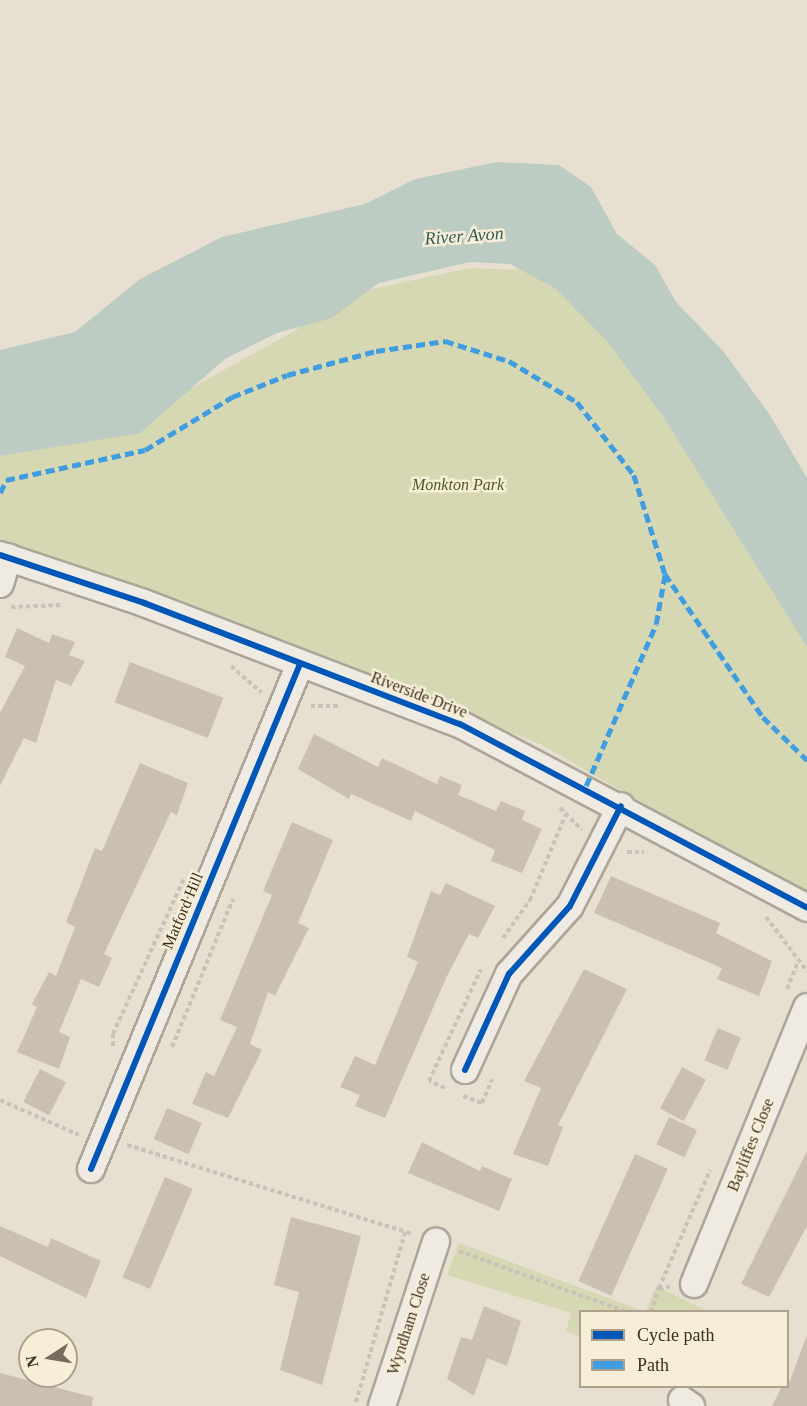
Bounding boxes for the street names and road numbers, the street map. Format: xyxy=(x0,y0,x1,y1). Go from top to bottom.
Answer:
street label: Riverside Drive xyxy=(368,668,470,722)
street label: Matford Hill xyxy=(158,870,208,952)
street label: Bayliffes Close xyxy=(724,1096,778,1194)
street label: Wyndham Close xyxy=(383,1271,435,1377)

